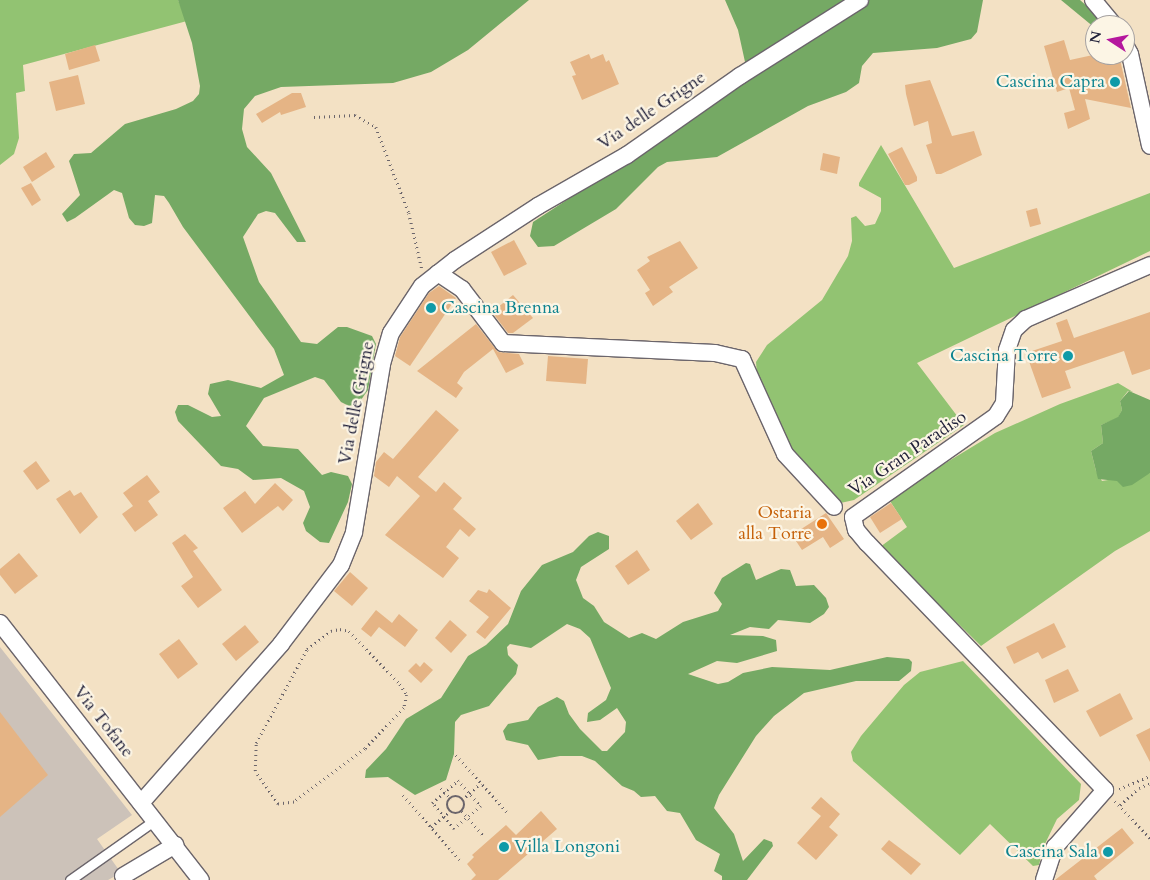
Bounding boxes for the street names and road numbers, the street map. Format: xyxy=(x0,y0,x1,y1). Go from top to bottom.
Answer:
street label: Via delle Grigne xyxy=(594,67,710,155)
street label: Via delle Grigne xyxy=(334,339,380,467)
street label: Via Gran Paradiso xyxy=(845,407,971,501)
street label: Via Tofane xyxy=(68,682,138,762)

